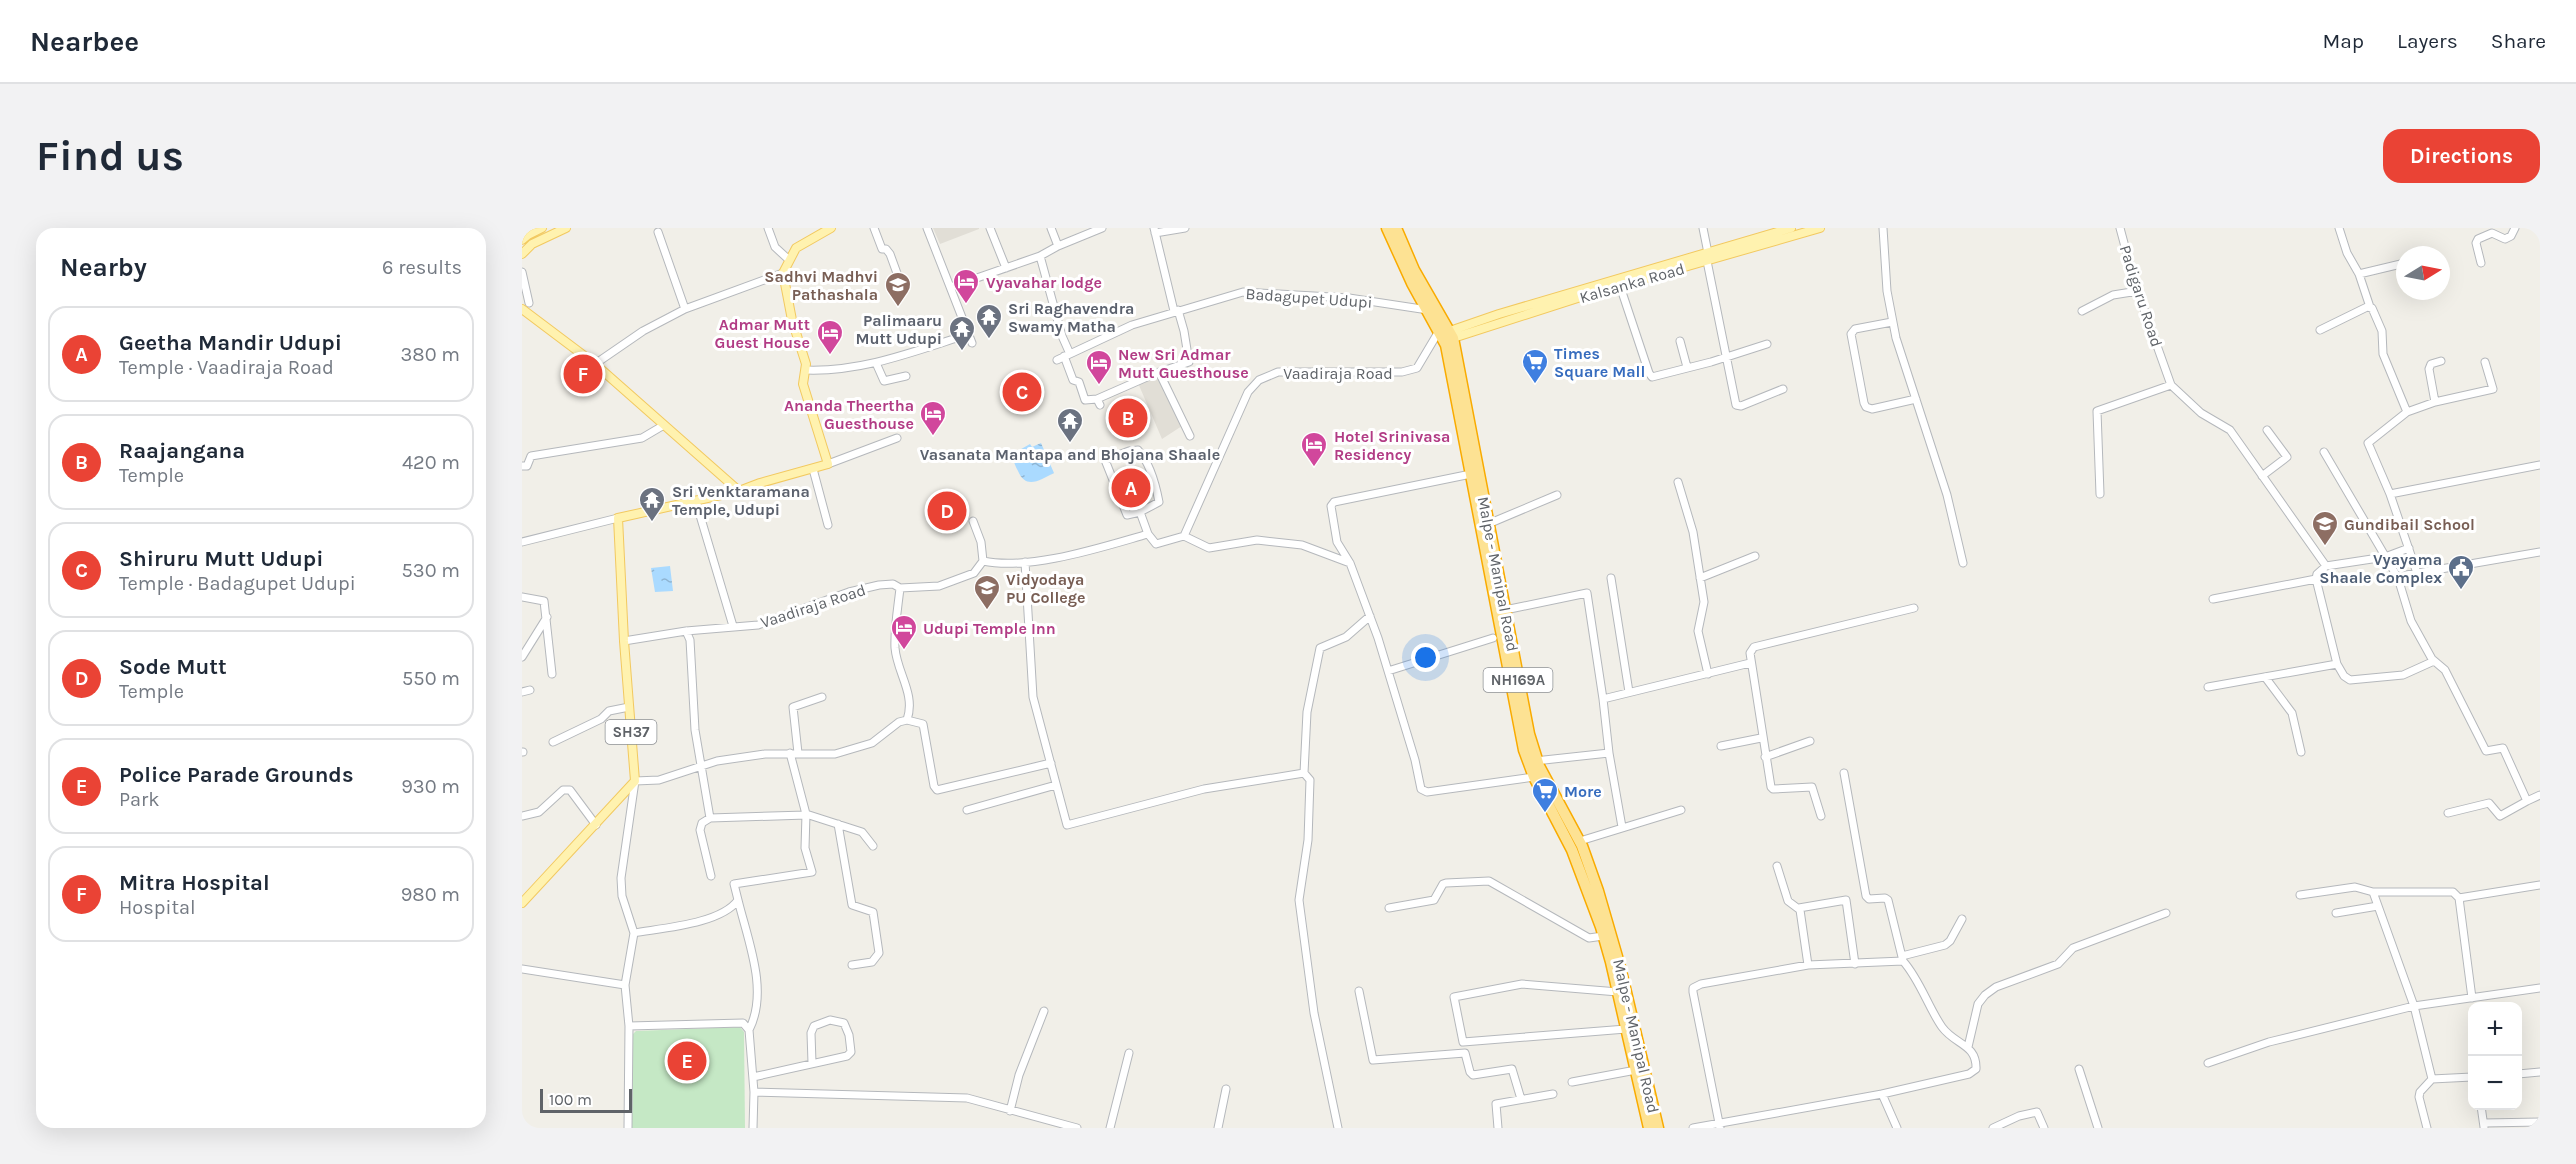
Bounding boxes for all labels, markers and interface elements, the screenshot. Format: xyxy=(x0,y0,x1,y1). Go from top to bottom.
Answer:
text: Nearbee xyxy=(30,25,139,58)
text: Map xyxy=(2322,29,2364,53)
text: Layers xyxy=(2397,29,2458,53)
text: Share xyxy=(2491,29,2546,53)
button: Directions xyxy=(2383,129,2540,183)
text: Find us xyxy=(36,131,184,181)
street label: Padigaru Road xyxy=(2116,243,2166,349)
north arrow xyxy=(2396,246,2450,300)
text: Nearby xyxy=(60,252,147,283)
text: 6 results xyxy=(382,256,462,279)
street label: Kalsanka Road xyxy=(1577,259,1687,307)
place label: Sadhvi Madhvi Pathashala xyxy=(764,267,878,304)
hotel icon: Vyavahar lodge xyxy=(951,267,981,305)
school or university icon: Sadhvi Madhvi Pathashala xyxy=(883,270,913,308)
place label: Vyavahar lodge xyxy=(986,273,1102,292)
street label: Badagupet Udupi xyxy=(1245,284,1373,312)
place label: Sri Raghavendra Swamy Matha xyxy=(1008,299,1134,336)
temple icon: Sri Raghavendra Swamy Matha xyxy=(974,302,1004,340)
place label: Palimaaru Mutt Udupi xyxy=(855,311,942,348)
temple icon: Palimaaru Mutt Udupi xyxy=(947,314,977,352)
place label: Admar Mutt Guest House xyxy=(715,315,810,352)
hotel icon: Admar Mutt Guest House xyxy=(815,318,845,356)
text: Geetha Mandir Udupi xyxy=(119,330,342,356)
text: A xyxy=(75,343,88,366)
text: 380 m xyxy=(401,343,460,366)
place label: Times Square Mall xyxy=(1554,344,1645,381)
place label: New Sri Admar Mutt Guesthouse xyxy=(1118,345,1249,382)
supermarket icon: Times Square Mall xyxy=(1520,347,1550,385)
hotel icon: New Sri Admar Mutt Guesthouse xyxy=(1084,348,1114,386)
pin: F xyxy=(564,352,602,396)
text: Temple · Vaadiraja Road xyxy=(119,356,334,379)
street label: Vaadiraja Road xyxy=(1283,364,1393,383)
pin: C xyxy=(1002,370,1042,414)
place label: Ananda Theertha Guesthouse xyxy=(784,396,914,433)
pin: B xyxy=(1108,396,1148,441)
hotel icon: Ananda Theertha Guesthouse xyxy=(918,399,948,437)
temple icon: Vasanata Mantapa and Bhojana Shaale xyxy=(1055,406,1085,444)
place label: Hotel Srinivasa Residency xyxy=(1334,427,1450,464)
hotel icon: Hotel Srinivasa Residency xyxy=(1299,430,1329,468)
text: Raajangana xyxy=(119,438,245,464)
place label: Vasanata Mantapa and Bhojana Shaale xyxy=(920,445,1220,464)
text: B xyxy=(75,451,88,474)
text: 420 m xyxy=(402,451,460,474)
text: Temple xyxy=(119,464,184,487)
pin: A xyxy=(1112,466,1150,510)
place label: Sri Venktaramana Temple, Udupi xyxy=(672,482,810,519)
temple icon: Sri Venktaramana Temple, Udupi xyxy=(637,485,667,523)
pin: D xyxy=(928,488,966,534)
street label: Malpe - Manipal Road xyxy=(1474,495,1522,653)
school or university icon: Gundibail School xyxy=(2310,509,2340,547)
place label: Gundibail School xyxy=(2344,515,2475,534)
text: Shiruru Mutt Udupi xyxy=(119,546,323,572)
place label: Vyayama Shaale Complex xyxy=(2319,550,2442,587)
public building icon: Vyayama Shaale Complex xyxy=(2446,553,2476,591)
text: C xyxy=(75,559,88,582)
text: 530 m xyxy=(402,559,460,582)
place label: Vidyodaya PU College xyxy=(1006,570,1086,607)
text: Temple · Badagupet Udupi xyxy=(119,572,356,595)
school or university icon: Vidyodaya PU College xyxy=(972,573,1002,611)
street label: Vaadiraja Road xyxy=(758,580,868,632)
hotel icon: Udupi Temple Inn xyxy=(889,613,919,651)
place label: Udupi Temple Inn xyxy=(923,619,1056,638)
your location xyxy=(1411,643,1440,672)
text: Sode Mutt xyxy=(119,654,227,680)
text: D xyxy=(75,667,88,690)
text: 550 m xyxy=(402,667,460,690)
road number: NH169A xyxy=(1484,668,1552,692)
text: Temple xyxy=(119,680,184,703)
road number: SH37 xyxy=(606,720,656,744)
text: Police Parade Grounds xyxy=(119,762,354,788)
text: E xyxy=(76,775,87,798)
text: 930 m xyxy=(401,775,460,798)
supermarket icon: More xyxy=(1530,776,1560,814)
place label: More xyxy=(1564,782,1602,801)
text: Park xyxy=(119,788,160,811)
text: Mitra Hospital xyxy=(119,870,270,896)
text: F xyxy=(76,883,87,906)
text: 980 m xyxy=(401,883,460,906)
text: Hospital xyxy=(119,896,196,919)
street label: Malpe - Manipal Road xyxy=(1609,957,1663,1115)
map controls xyxy=(2468,1002,2522,1110)
button: + xyxy=(2468,1002,2522,1056)
pin: E xyxy=(668,1038,706,1084)
button: − xyxy=(2468,1056,2522,1110)
scale bar xyxy=(540,1086,632,1114)
text: 100 m xyxy=(549,1090,592,1109)

